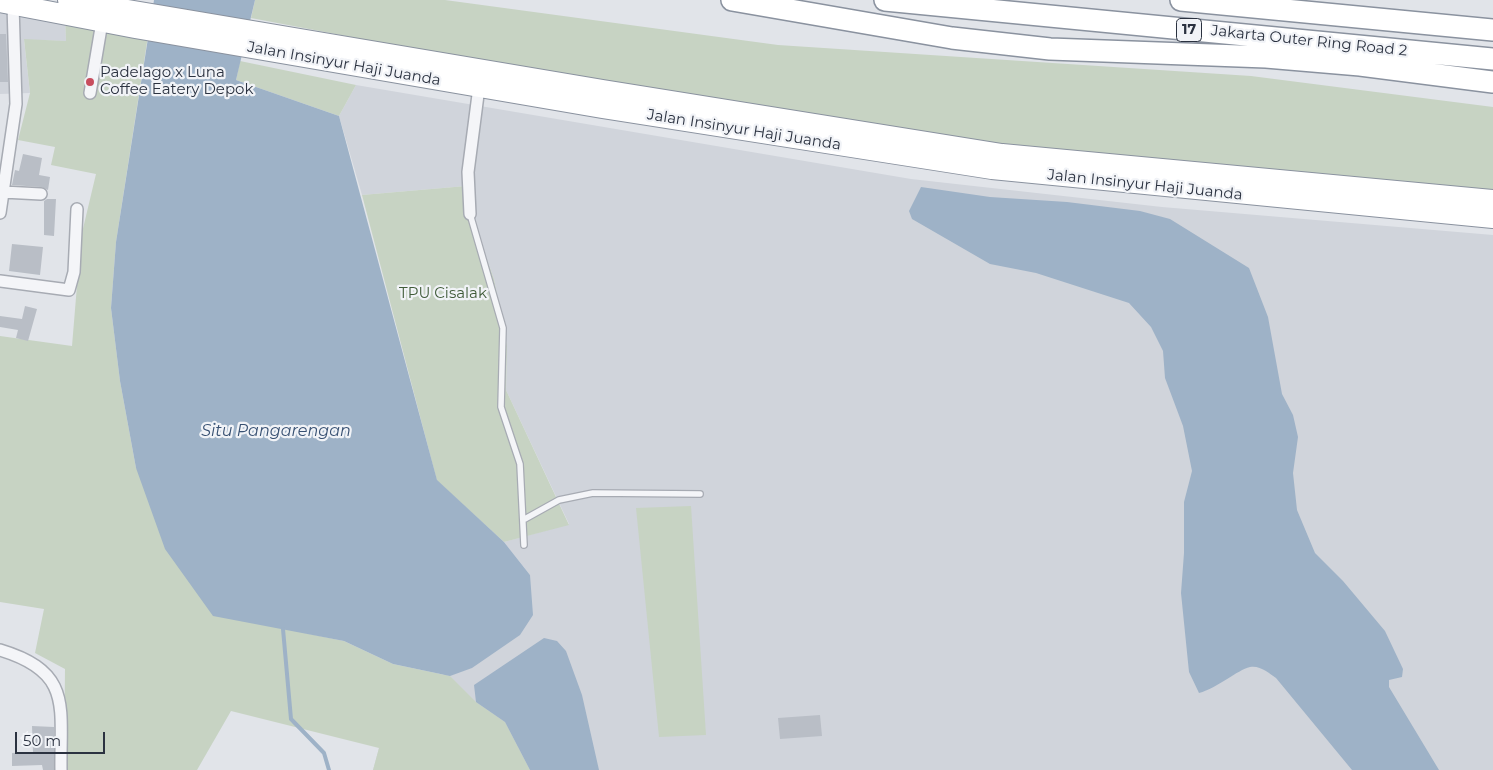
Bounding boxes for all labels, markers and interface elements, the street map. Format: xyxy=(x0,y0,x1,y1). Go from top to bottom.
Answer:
road number: 17 xyxy=(1176,18,1202,42)
street label: Jakarta Outer Ring Road 2 xyxy=(1210,22,1408,60)
street label: Jalan Insinyur Haji Juanda xyxy=(246,38,442,90)
place label: Padelago x Luna Coffee Eatery Depok xyxy=(100,64,253,99)
marker: Padelago x Luna Coffee Eatery Depok xyxy=(84,76,96,88)
street label: Jalan Insinyur Haji Juanda xyxy=(646,106,842,154)
street label: Jalan Insinyur Haji Juanda xyxy=(1047,166,1243,204)
park label: TPU Cisalak xyxy=(399,285,487,303)
water label: Situ Pangarengan xyxy=(201,421,351,441)
scale bar xyxy=(18,722,108,754)
text: 50 m xyxy=(23,731,61,750)

